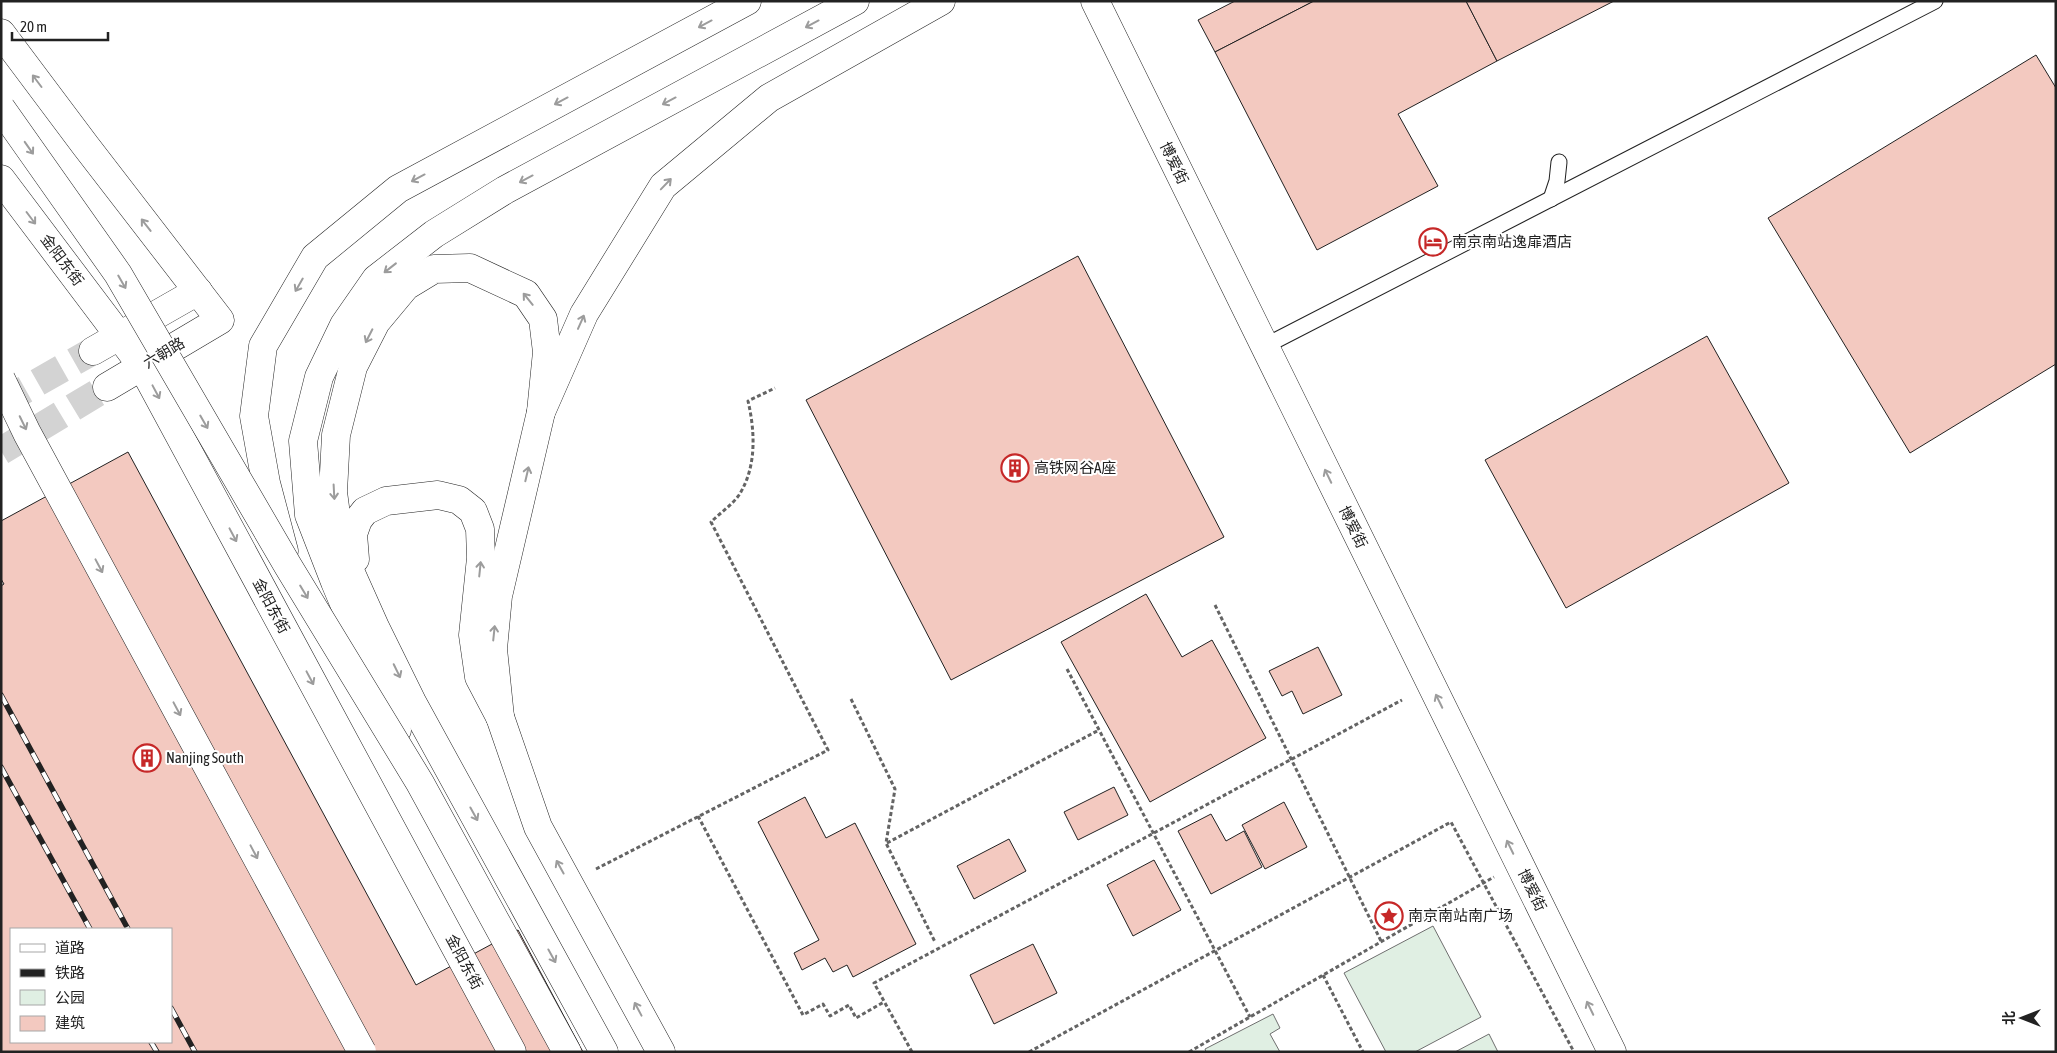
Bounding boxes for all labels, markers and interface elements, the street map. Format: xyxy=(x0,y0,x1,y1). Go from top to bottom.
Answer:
scale bar xyxy=(12,10,109,42)
text: 20 m xyxy=(20,18,47,35)
one-way arrow xyxy=(697,19,712,29)
one-way arrow xyxy=(805,20,819,30)
one-way arrow xyxy=(32,75,43,88)
one-way arrow xyxy=(554,96,569,106)
one-way arrow xyxy=(662,97,676,107)
street label: 博爱街 xyxy=(1157,139,1192,187)
one-way arrow xyxy=(24,141,34,155)
one-way arrow xyxy=(411,173,426,183)
one-way arrow xyxy=(519,174,533,184)
one-way arrow xyxy=(660,178,672,190)
one-way arrow xyxy=(25,211,36,224)
one-way arrow xyxy=(141,218,152,231)
hotel icon: 南京南站逸扉酒店 xyxy=(1418,227,1448,257)
street label: 金阳东街 xyxy=(38,231,87,289)
place label: 南京南站逸扉酒店 xyxy=(1452,233,1572,250)
one-way arrow xyxy=(383,263,397,273)
one-way arrow xyxy=(118,274,128,288)
one-way arrow xyxy=(293,277,303,292)
one-way arrow xyxy=(523,292,533,306)
one-way arrow xyxy=(576,315,586,330)
one-way arrow xyxy=(364,328,374,343)
street label: 六朝路 xyxy=(140,334,187,371)
one-way arrow xyxy=(151,385,161,400)
one-way arrow xyxy=(200,414,209,429)
one-way arrow xyxy=(18,415,28,430)
building icon: 高铁网谷A座 xyxy=(1000,453,1030,483)
place label: 高铁网谷A座 xyxy=(1034,459,1116,476)
one-way arrow xyxy=(523,467,532,483)
one-way arrow xyxy=(1323,469,1333,484)
one-way arrow xyxy=(329,484,339,500)
street label: 博爱街 xyxy=(1336,503,1371,551)
one-way arrow xyxy=(228,528,238,543)
one-way arrow xyxy=(95,558,105,573)
one-way arrow xyxy=(475,561,485,577)
street label: 金阳东街 xyxy=(250,575,293,636)
one-way arrow xyxy=(299,585,309,599)
one-way arrow xyxy=(489,626,499,642)
one-way arrow xyxy=(392,663,402,678)
one-way arrow xyxy=(306,671,316,685)
one-way arrow xyxy=(1434,694,1443,709)
one-way arrow xyxy=(172,701,182,716)
building icon: Nanjing South xyxy=(132,743,162,773)
place label: Nanjing South xyxy=(166,749,244,766)
one-way arrow xyxy=(469,806,479,821)
one-way arrow xyxy=(1505,839,1515,854)
one-way arrow xyxy=(250,844,259,859)
one-way arrow xyxy=(555,859,565,874)
street label: 博爱街 xyxy=(1515,866,1550,914)
place icon: 南京南站南广场 xyxy=(1374,901,1404,931)
place label: 南京南站南广场 xyxy=(1408,907,1513,924)
legend xyxy=(10,928,172,1043)
street label: 金阳东街 xyxy=(443,931,486,992)
text: 道路 xyxy=(55,939,85,956)
one-way arrow xyxy=(547,949,557,963)
text: 铁路 xyxy=(55,964,85,981)
text: 公园 xyxy=(55,989,85,1006)
north arrow xyxy=(1997,993,2047,1043)
one-way arrow xyxy=(1585,1001,1594,1016)
one-way arrow xyxy=(633,1002,642,1017)
text: 北 xyxy=(2001,1011,2017,1025)
text: 建筑 xyxy=(55,1014,85,1031)

